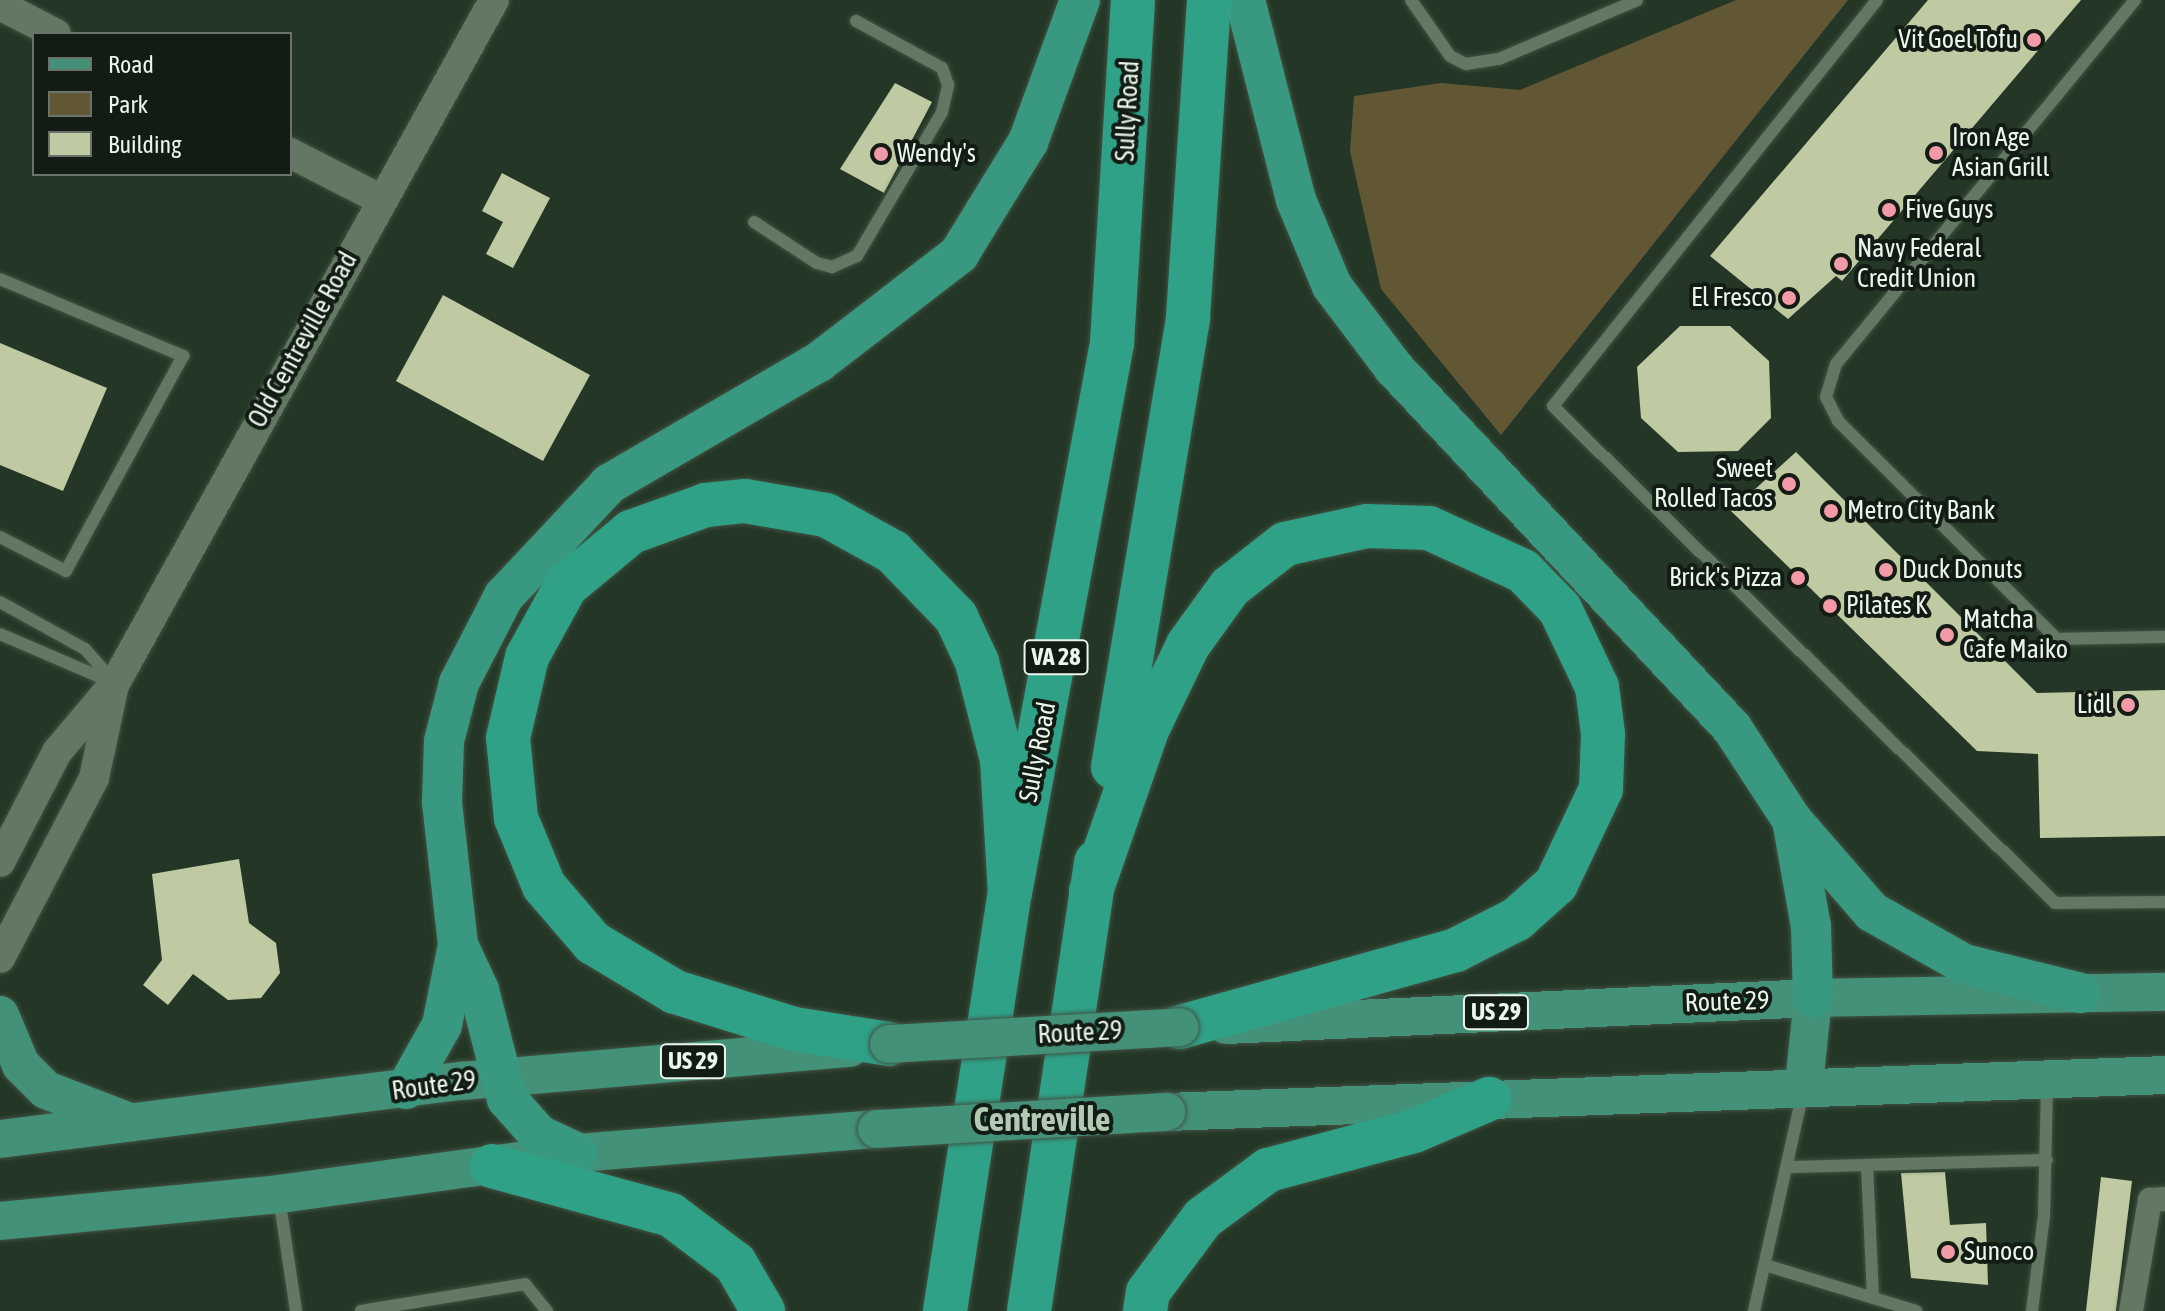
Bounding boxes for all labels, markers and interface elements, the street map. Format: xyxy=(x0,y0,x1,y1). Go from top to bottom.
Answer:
place label: Vit Goel Tofu xyxy=(1898,24,2018,56)
marker: Vit Goel Tofu xyxy=(2025,31,2043,49)
legend xyxy=(32,32,292,176)
text: Road xyxy=(108,51,154,78)
street label: Sully Road xyxy=(1110,60,1146,162)
text: Park xyxy=(108,91,148,118)
place label: Iron Age Asian Grill xyxy=(1952,122,2049,184)
text: Building xyxy=(108,131,181,158)
place label: Wendy's xyxy=(897,138,976,170)
marker: Iron Age Asian Grill xyxy=(1927,144,1945,162)
marker: Wendy's xyxy=(872,145,890,163)
place label: Five Guys xyxy=(1905,194,1994,226)
marker: Five Guys xyxy=(1880,201,1898,219)
place label: Navy Federal Credit Union xyxy=(1857,233,1981,294)
street label: Old Centreville Road xyxy=(242,247,364,433)
marker: Navy Federal Credit Union xyxy=(1832,255,1850,273)
place label: El Fresco xyxy=(1691,282,1773,314)
marker: El Fresco xyxy=(1780,289,1798,307)
place label: Sweet Rolled Tacos xyxy=(1654,453,1773,514)
marker: Sweet Rolled Tacos xyxy=(1780,475,1798,493)
place label: Metro City Bank xyxy=(1847,495,1995,527)
marker: Metro City Bank xyxy=(1822,502,1840,520)
place label: Duck Donuts xyxy=(1902,554,2022,586)
marker: Duck Donuts xyxy=(1877,561,1895,579)
place label: Brick's Pizza xyxy=(1669,562,1782,594)
marker: Brick's Pizza xyxy=(1789,569,1807,587)
place label: Pilates K xyxy=(1846,590,1928,622)
marker: Pilates K xyxy=(1821,597,1839,615)
place label: Matcha Cafe Maiko xyxy=(1963,604,2068,666)
marker: Matcha Cafe Maiko xyxy=(1938,626,1956,644)
road number: VA 28 xyxy=(1022,637,1090,677)
place label: Lidl xyxy=(2077,689,2112,721)
marker: Lidl xyxy=(2119,696,2137,714)
street label: Sully Road xyxy=(1013,699,1063,805)
street label: Route 29 xyxy=(1684,985,1770,1019)
road number: US 29 xyxy=(1462,992,1530,1032)
street label: Route 29 xyxy=(1037,1015,1123,1051)
road number: US 29 xyxy=(659,1041,727,1081)
street label: Route 29 xyxy=(390,1065,478,1107)
district label: Centreville xyxy=(973,1099,1111,1139)
place label: Sunoco xyxy=(1964,1236,2034,1268)
marker: Sunoco xyxy=(1939,1243,1957,1261)

